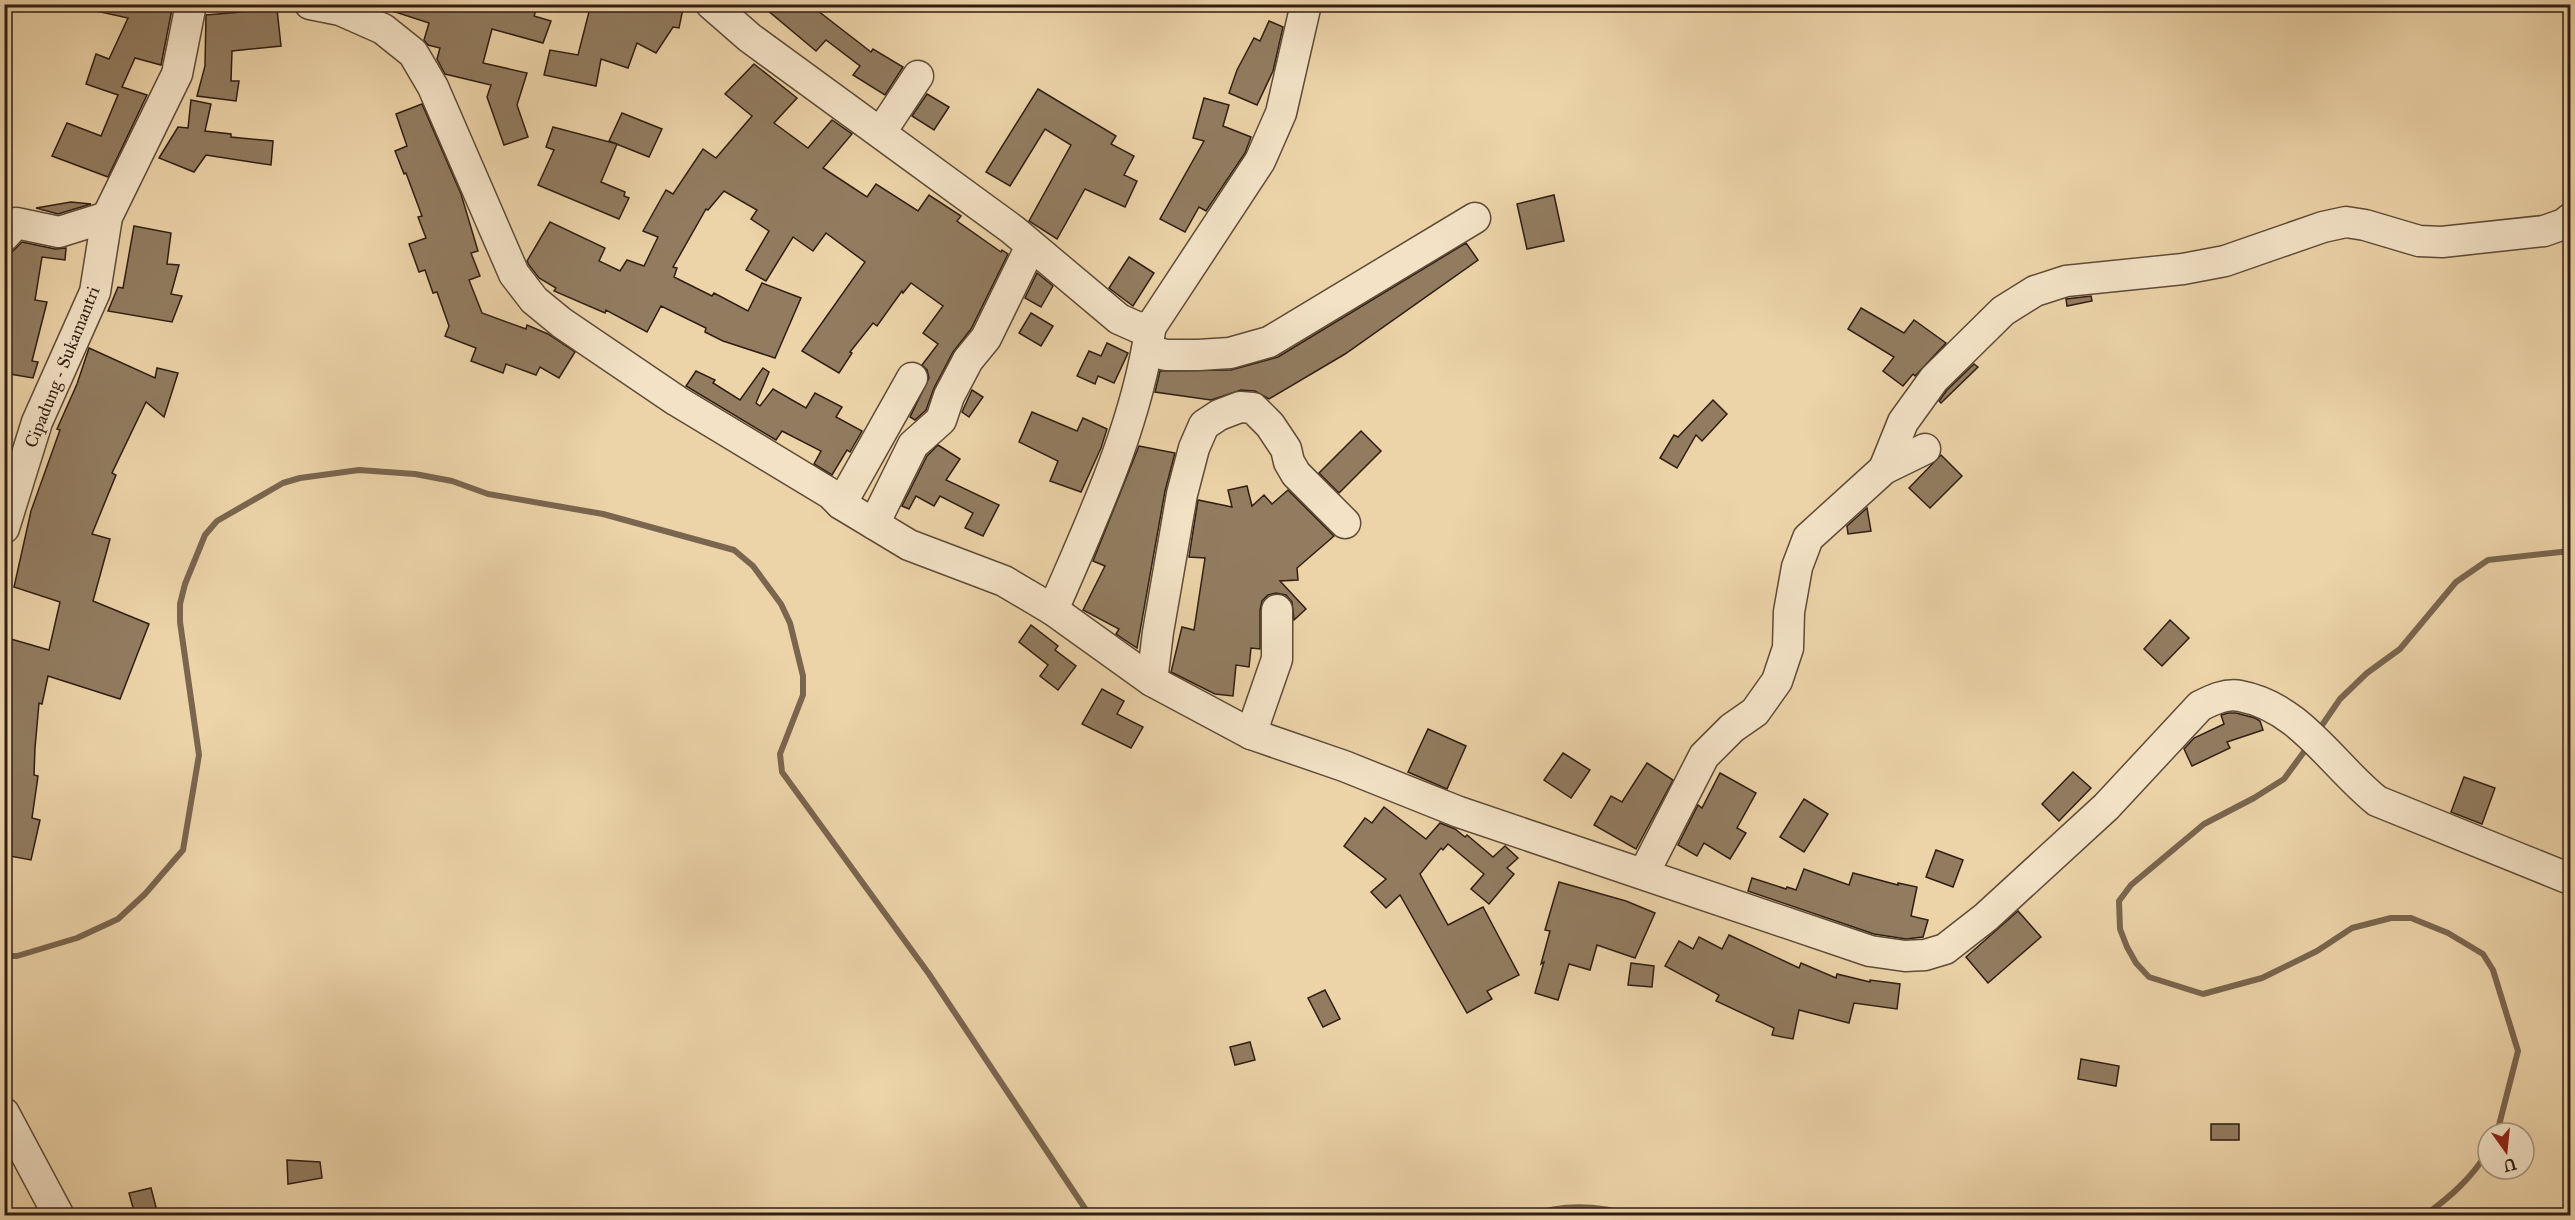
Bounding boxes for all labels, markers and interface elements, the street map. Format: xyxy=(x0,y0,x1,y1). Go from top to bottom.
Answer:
street label: Cipadung - Sukamantri xyxy=(20,283,105,451)
north arrow xyxy=(2476,1121,2536,1181)
text: U xyxy=(2501,1154,2518,1176)

